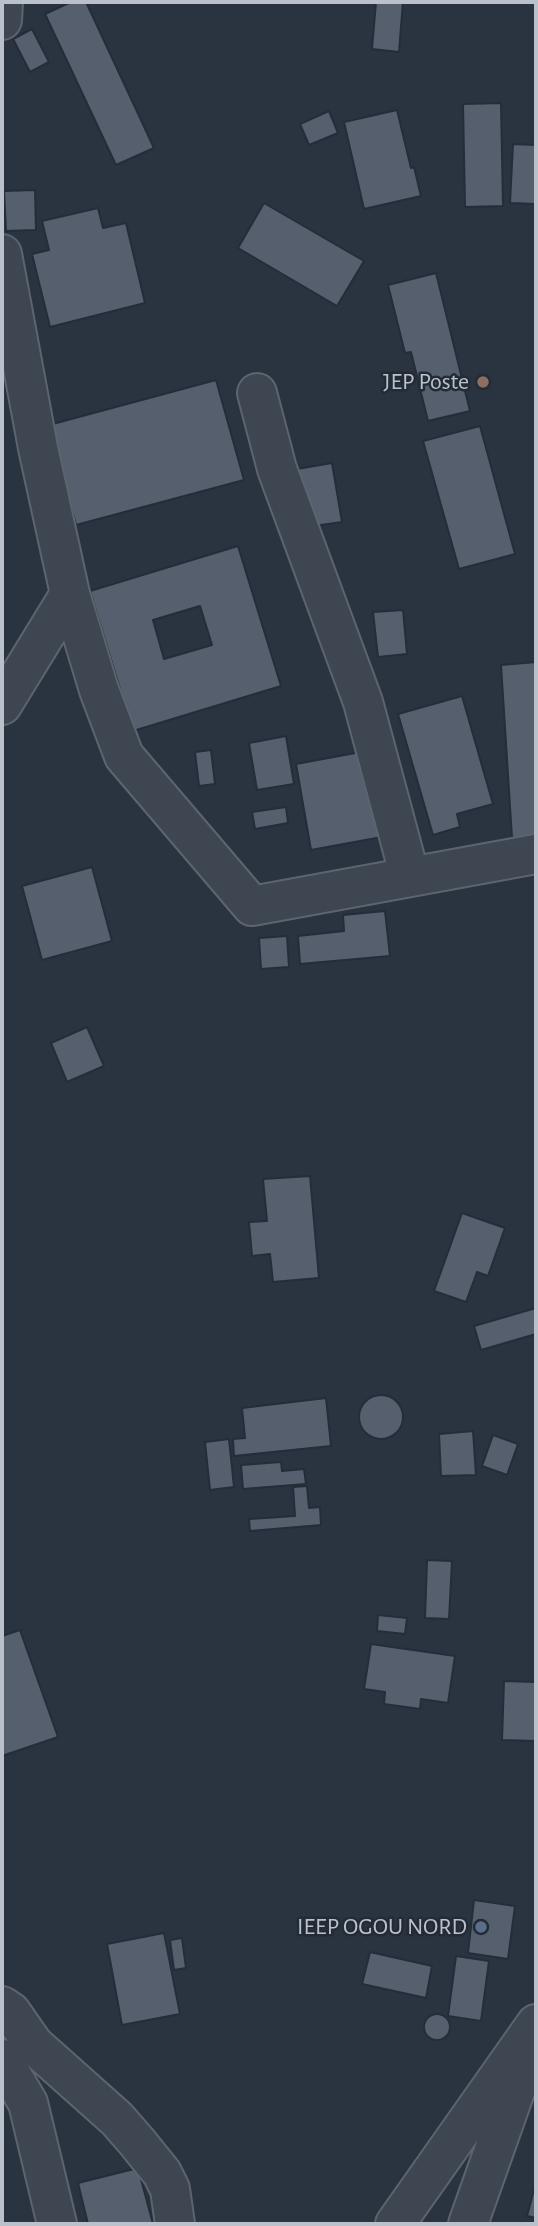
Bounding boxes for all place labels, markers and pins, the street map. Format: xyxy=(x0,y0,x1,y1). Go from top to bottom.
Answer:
place label: JEP Poste xyxy=(383,368,469,396)
marker: JEP Poste xyxy=(475,374,491,390)
place label: IEEP OGOU NORD xyxy=(297,1913,467,1941)
marker: IEEP OGOU NORD xyxy=(473,1919,489,1935)

